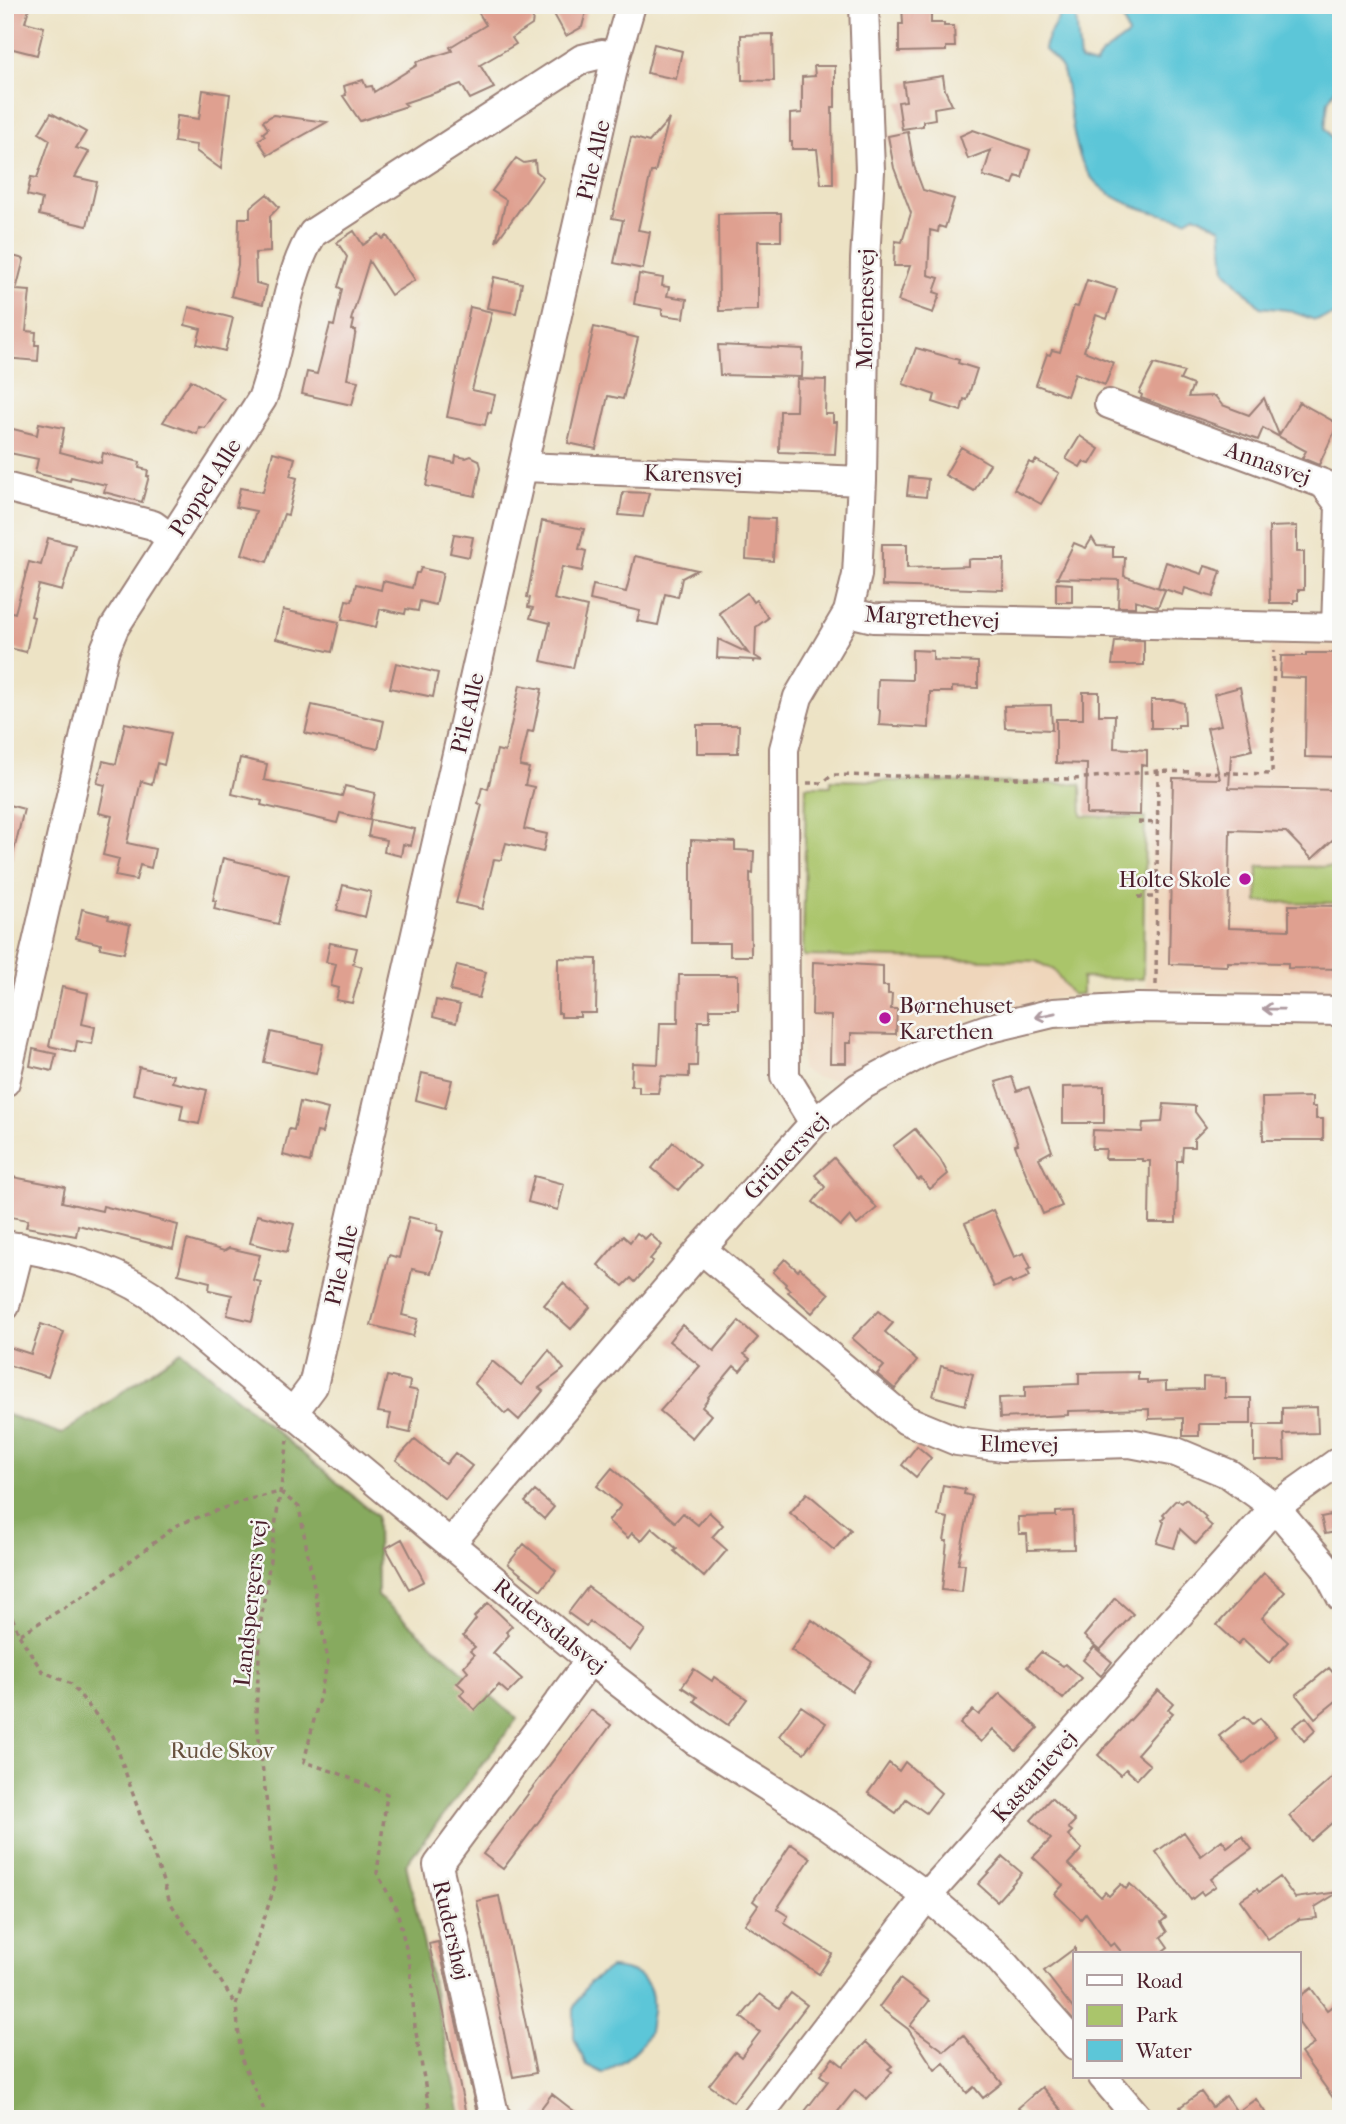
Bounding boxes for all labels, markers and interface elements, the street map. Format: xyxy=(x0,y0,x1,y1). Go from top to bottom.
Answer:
street label: Pile Alle xyxy=(571,117,616,203)
street label: Morlenesvej xyxy=(851,248,880,370)
street label: Poppel Alle xyxy=(164,433,247,541)
street label: Annasvej xyxy=(1220,435,1314,491)
street label: Karensvej xyxy=(643,459,743,490)
street label: Margrethevej xyxy=(864,600,1000,635)
street label: Pile Alle xyxy=(445,670,490,756)
place label: Holte Skole xyxy=(1118,866,1231,893)
marker: Holte Skole xyxy=(1237,871,1253,887)
place label: Børnehuset Karethen xyxy=(899,992,1013,1045)
one-way arrow xyxy=(1261,1003,1284,1016)
one-way arrow xyxy=(1034,1009,1057,1023)
marker: Børnehuset Karethen xyxy=(877,1010,893,1026)
street label: Grünersvej xyxy=(738,1107,834,1205)
street label: Pile Alle xyxy=(319,1222,364,1308)
street label: Elmevej xyxy=(979,1430,1059,1459)
street label: Landspergers vej xyxy=(228,1518,273,1688)
street label: Rudersdalsvej xyxy=(488,1573,612,1680)
street label: Kastanievej xyxy=(986,1725,1083,1828)
park label: Rude Skov xyxy=(170,1737,276,1764)
street label: Rudershøj xyxy=(427,1878,476,1983)
legend xyxy=(1073,1952,1300,2078)
text: Road xyxy=(1136,1969,1183,1993)
text: Park xyxy=(1136,2003,1178,2027)
text: Water xyxy=(1135,2039,1192,2063)

